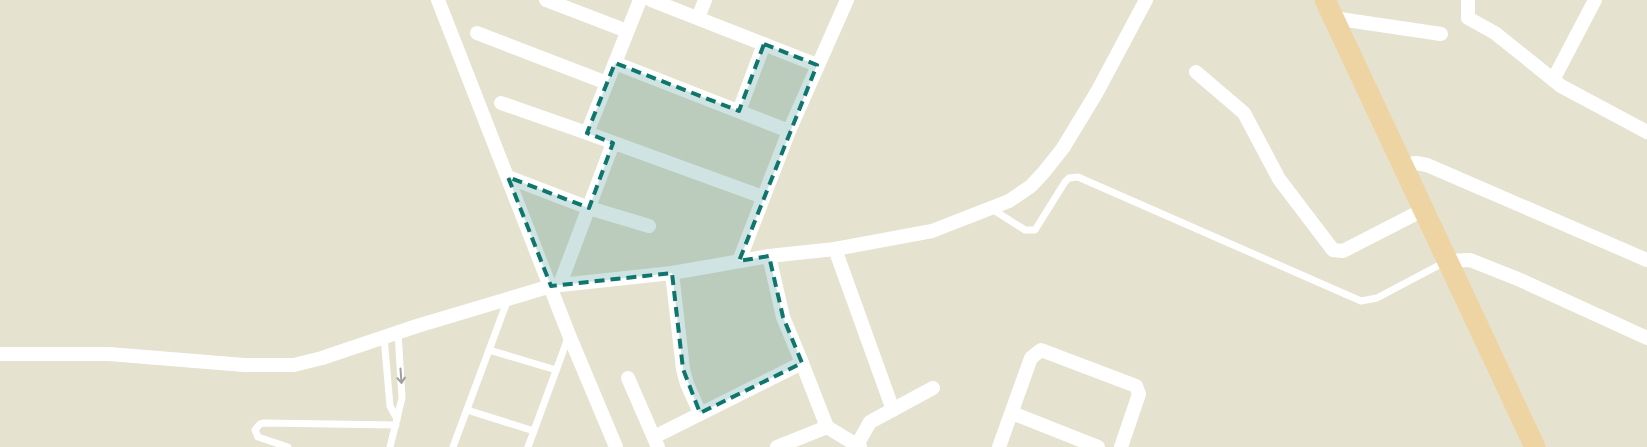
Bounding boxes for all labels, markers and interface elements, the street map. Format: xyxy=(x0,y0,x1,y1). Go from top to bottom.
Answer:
one-way arrow xyxy=(396,368,405,384)

